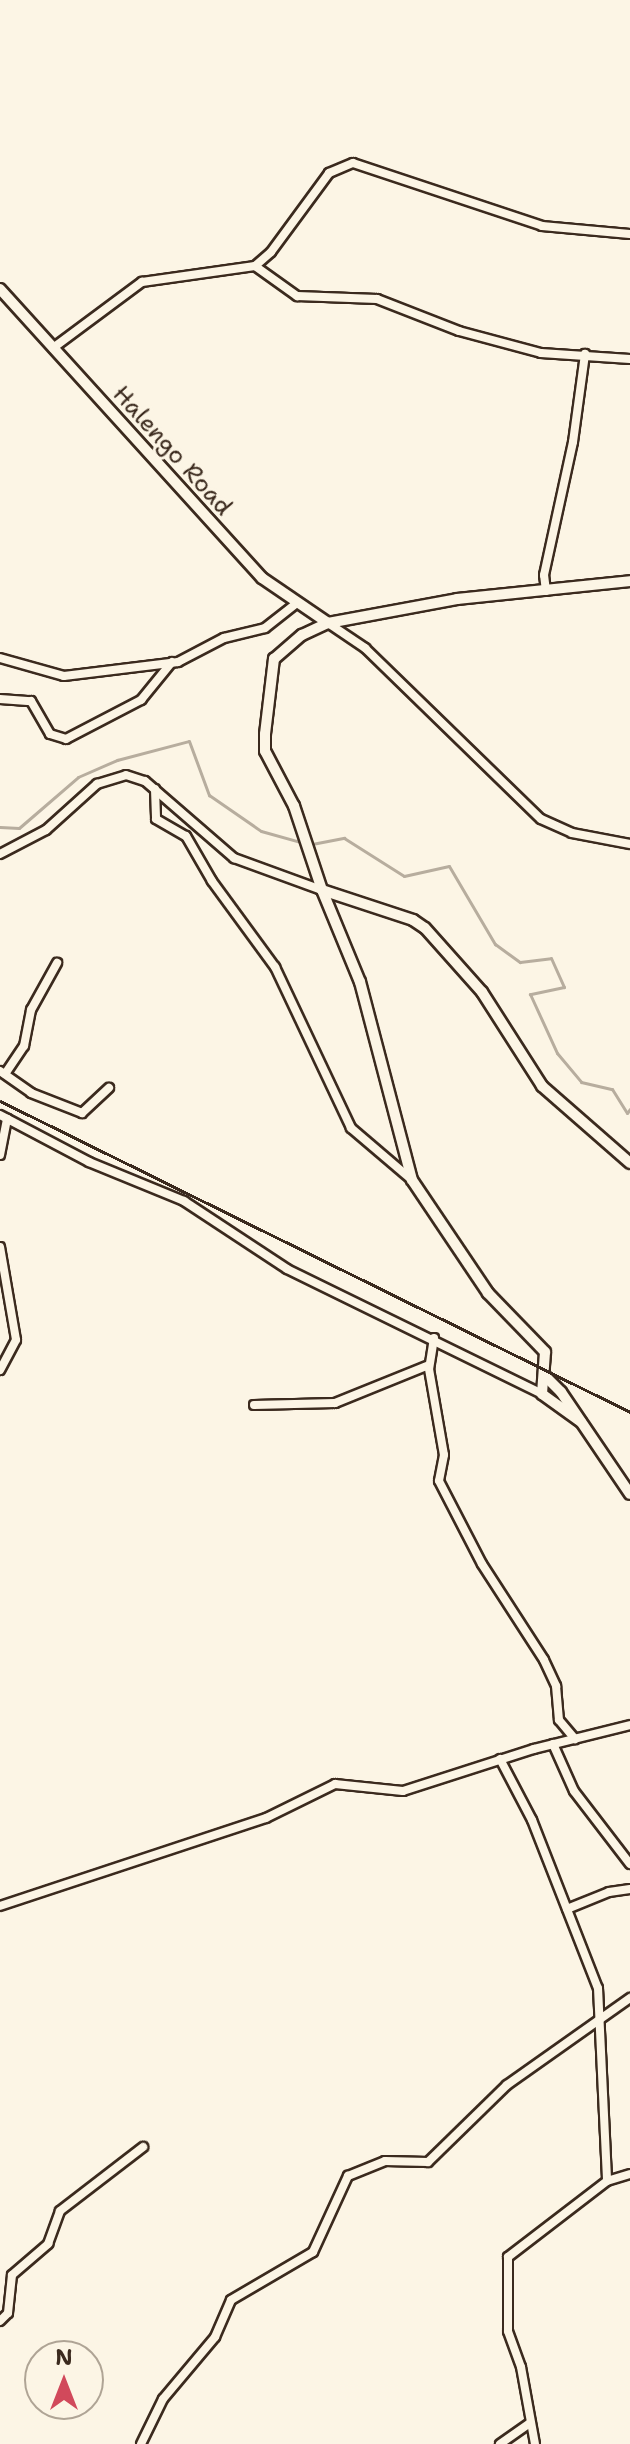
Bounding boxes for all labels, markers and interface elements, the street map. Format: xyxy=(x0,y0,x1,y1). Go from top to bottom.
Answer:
street label: Halengo Road xyxy=(106,380,238,522)
north arrow xyxy=(24,2340,104,2420)
text: N xyxy=(55,2343,73,2372)

